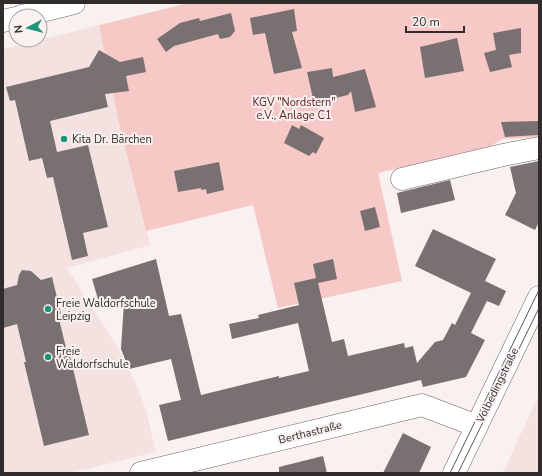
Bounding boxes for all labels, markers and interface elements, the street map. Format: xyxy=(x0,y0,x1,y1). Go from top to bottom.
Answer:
north arrow xyxy=(8,8,48,48)
scale bar xyxy=(406,8,464,34)
text: 20 m xyxy=(412,14,440,30)
text: N xyxy=(11,24,27,34)
park label: KGV "Nordstern" e.V., Anlage C1 xyxy=(252,95,336,123)
place label: Kita Dr. Bärchen xyxy=(72,132,152,147)
marker: Kita Dr. Bärchen xyxy=(59,134,69,144)
place label: Freie Waldorfschule Leipzig xyxy=(56,296,156,324)
marker: Freie Waldorfschule Leipzig xyxy=(43,304,53,314)
place label: Freie Waldorfschule xyxy=(56,344,129,372)
street label: Volbedingstraße xyxy=(472,345,522,426)
marker: Freie Waldorfschule xyxy=(43,352,53,362)
street label: Berthastraße xyxy=(277,417,344,448)

